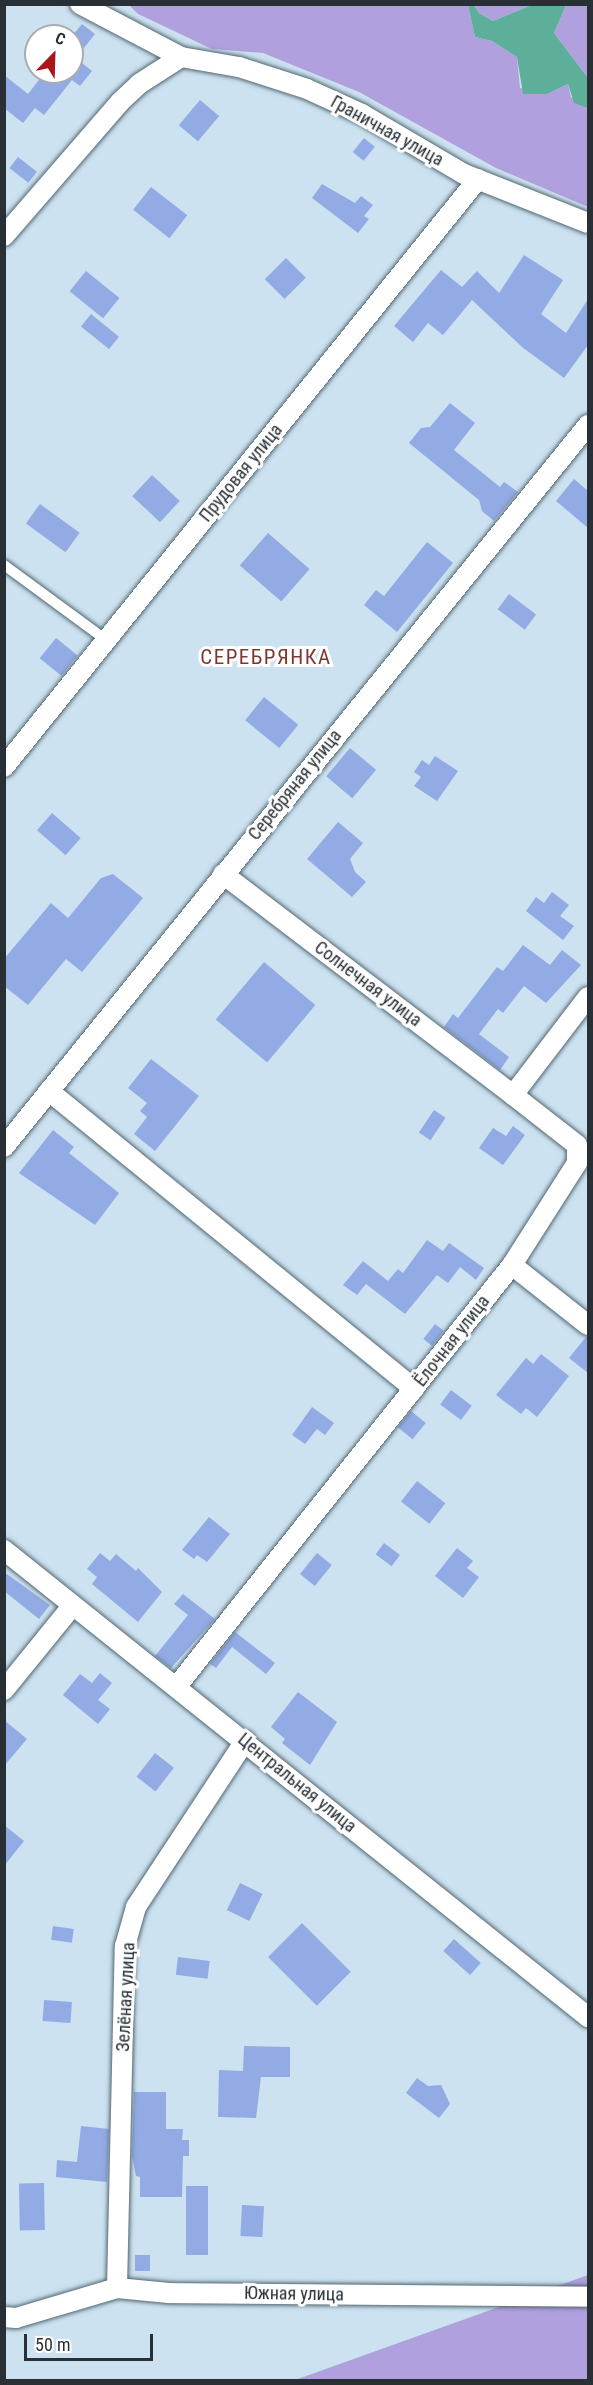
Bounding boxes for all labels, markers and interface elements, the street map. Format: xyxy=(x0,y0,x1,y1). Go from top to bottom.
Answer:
north arrow xyxy=(24,24,84,84)
text: С xyxy=(53,28,68,49)
street label: Граничная улица xyxy=(327,91,447,171)
street label: Прудовая улица xyxy=(195,420,287,526)
district label: СЕРЕБРЯНКА xyxy=(200,644,332,670)
street label: Серебряная улица xyxy=(244,725,346,845)
street label: Солнечная улица xyxy=(310,937,426,1031)
street label: Ёлочная улица xyxy=(410,1291,494,1391)
street label: Центральная улица xyxy=(233,1729,361,1837)
street label: Зелёная улица xyxy=(112,1942,140,2052)
street label: Южная улица xyxy=(244,2282,344,2306)
scale bar xyxy=(27,2322,156,2360)
text: 50 m xyxy=(35,2334,70,2355)

